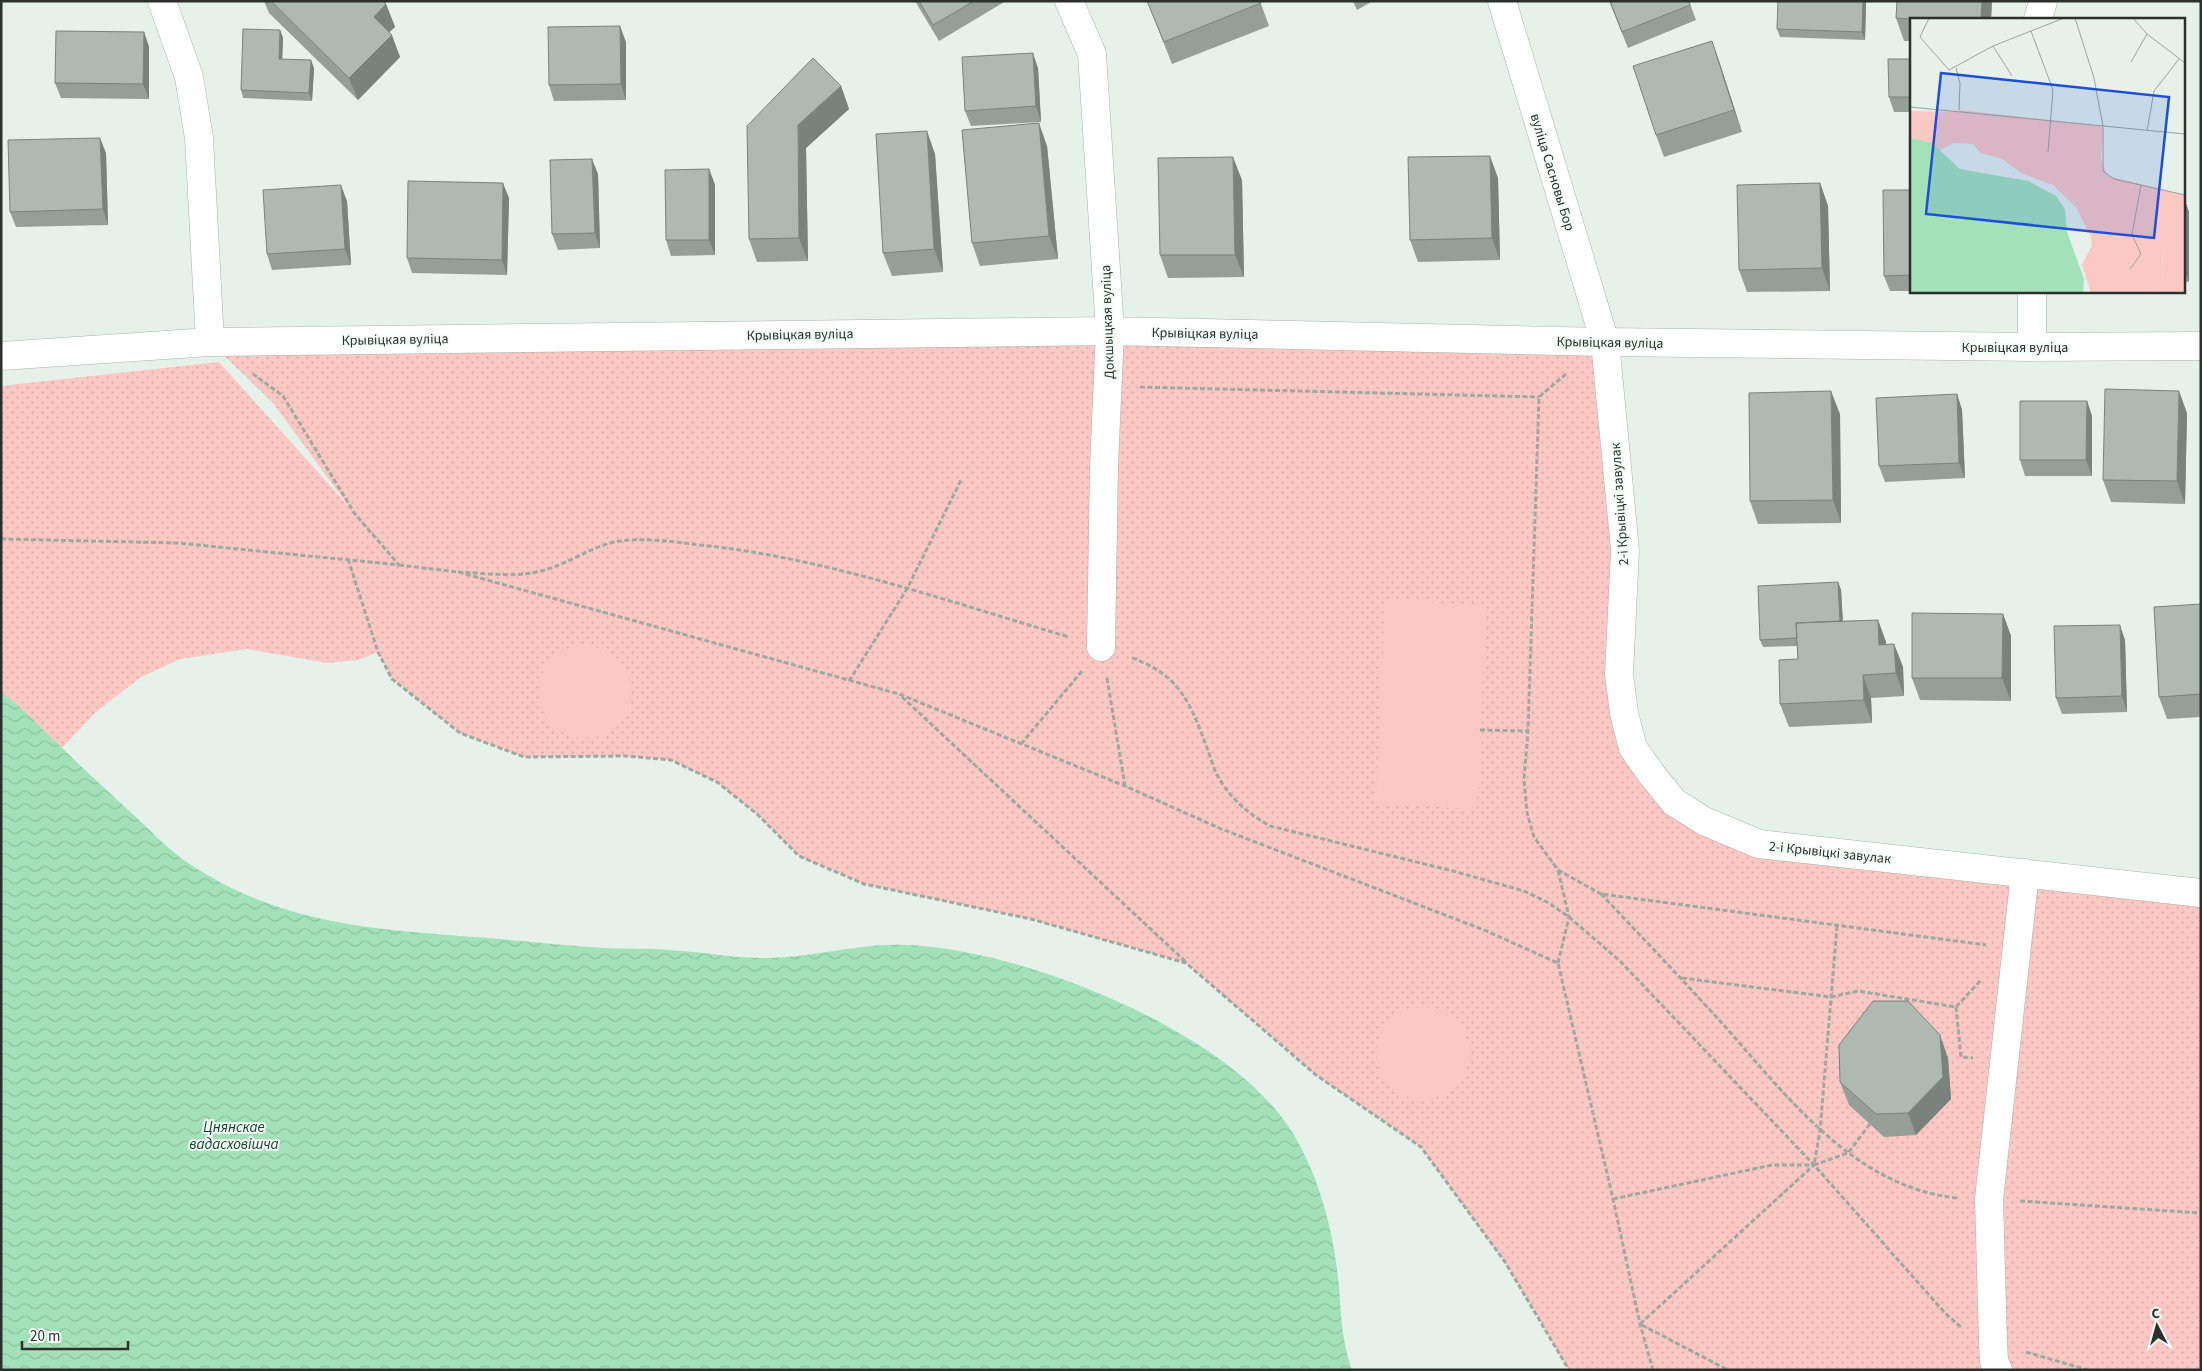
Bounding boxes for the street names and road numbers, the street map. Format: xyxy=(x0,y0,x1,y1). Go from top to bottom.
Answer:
street label: вуліца Сасновы Бор xyxy=(1525,111,1579,234)
street label: Докшыцкая вуліца xyxy=(1096,264,1120,379)
street label: Крывіцкая вуліца xyxy=(1151,323,1259,345)
street label: Крывіцкая вуліца xyxy=(746,324,854,346)
street label: Крывіцкая вуліца xyxy=(341,329,449,351)
street label: Крывіцкая вуліца xyxy=(1556,332,1664,354)
street label: Крывіцкая вуліца xyxy=(1962,338,2068,358)
street label: 2-і Крывіцкі завулак xyxy=(1606,442,1634,566)
street label: 2-і Крывіцкі завулак xyxy=(1768,837,1892,869)

